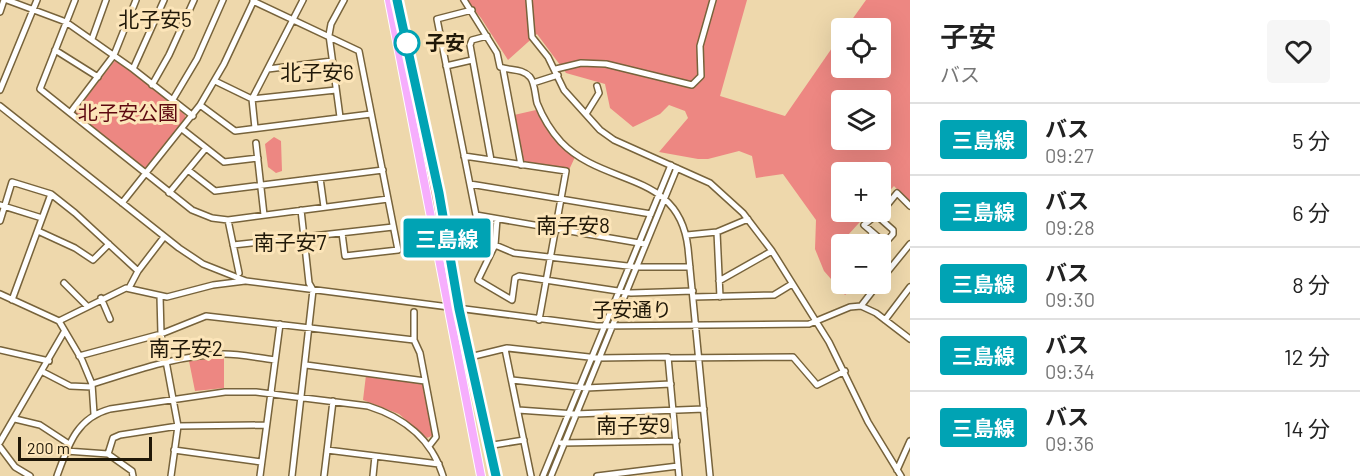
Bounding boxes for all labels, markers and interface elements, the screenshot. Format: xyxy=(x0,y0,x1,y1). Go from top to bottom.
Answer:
district label: 北子安5 xyxy=(118,6,192,31)
map controls xyxy=(831,18,891,294)
button: locate xyxy=(831,18,891,78)
text: 子安 xyxy=(940,19,996,53)
button: heart xyxy=(1267,20,1330,83)
marker: 子安 xyxy=(394,30,420,56)
place label: 子安 xyxy=(425,30,465,54)
district label: 北子安6 xyxy=(280,59,354,84)
text: バス xyxy=(940,62,980,86)
button: layers xyxy=(831,90,891,150)
park label: 北子安公園 xyxy=(78,100,178,124)
text: バス xyxy=(1045,115,1089,141)
text: 三島線 xyxy=(952,127,1015,152)
text: 5 分 xyxy=(1292,127,1330,153)
text: 09:27 xyxy=(1045,143,1094,167)
button: + xyxy=(831,162,891,222)
text: バス xyxy=(1045,187,1089,213)
text: 三島線 xyxy=(952,199,1015,224)
text: 6 分 xyxy=(1292,199,1330,225)
district label: 南子安8 xyxy=(536,212,610,237)
text: 09:28 xyxy=(1045,215,1095,239)
line badge: 三島線 xyxy=(412,218,482,258)
text: 三島線 xyxy=(416,226,479,251)
district label: 南子安7 xyxy=(254,229,327,254)
button: − xyxy=(831,234,891,294)
text: バス xyxy=(1045,259,1089,285)
text: 三島線 xyxy=(952,271,1015,296)
text: 8 分 xyxy=(1292,271,1330,297)
text: 09:30 xyxy=(1045,287,1095,311)
street label: 子安通り xyxy=(592,297,672,321)
text: バス xyxy=(1045,331,1089,357)
district label: 南子安2 xyxy=(149,335,223,360)
text: 三島線 xyxy=(952,343,1015,368)
text: 12 分 xyxy=(1284,343,1330,369)
text: 09:34 xyxy=(1045,359,1095,383)
text: バス xyxy=(1045,403,1089,429)
district label: 南子安9 xyxy=(596,412,670,437)
text: 三島線 xyxy=(952,415,1015,440)
text: 14 分 xyxy=(1284,415,1330,441)
text: 09:36 xyxy=(1045,431,1094,455)
scale bar xyxy=(18,434,152,462)
text: 200 m xyxy=(27,438,70,457)

